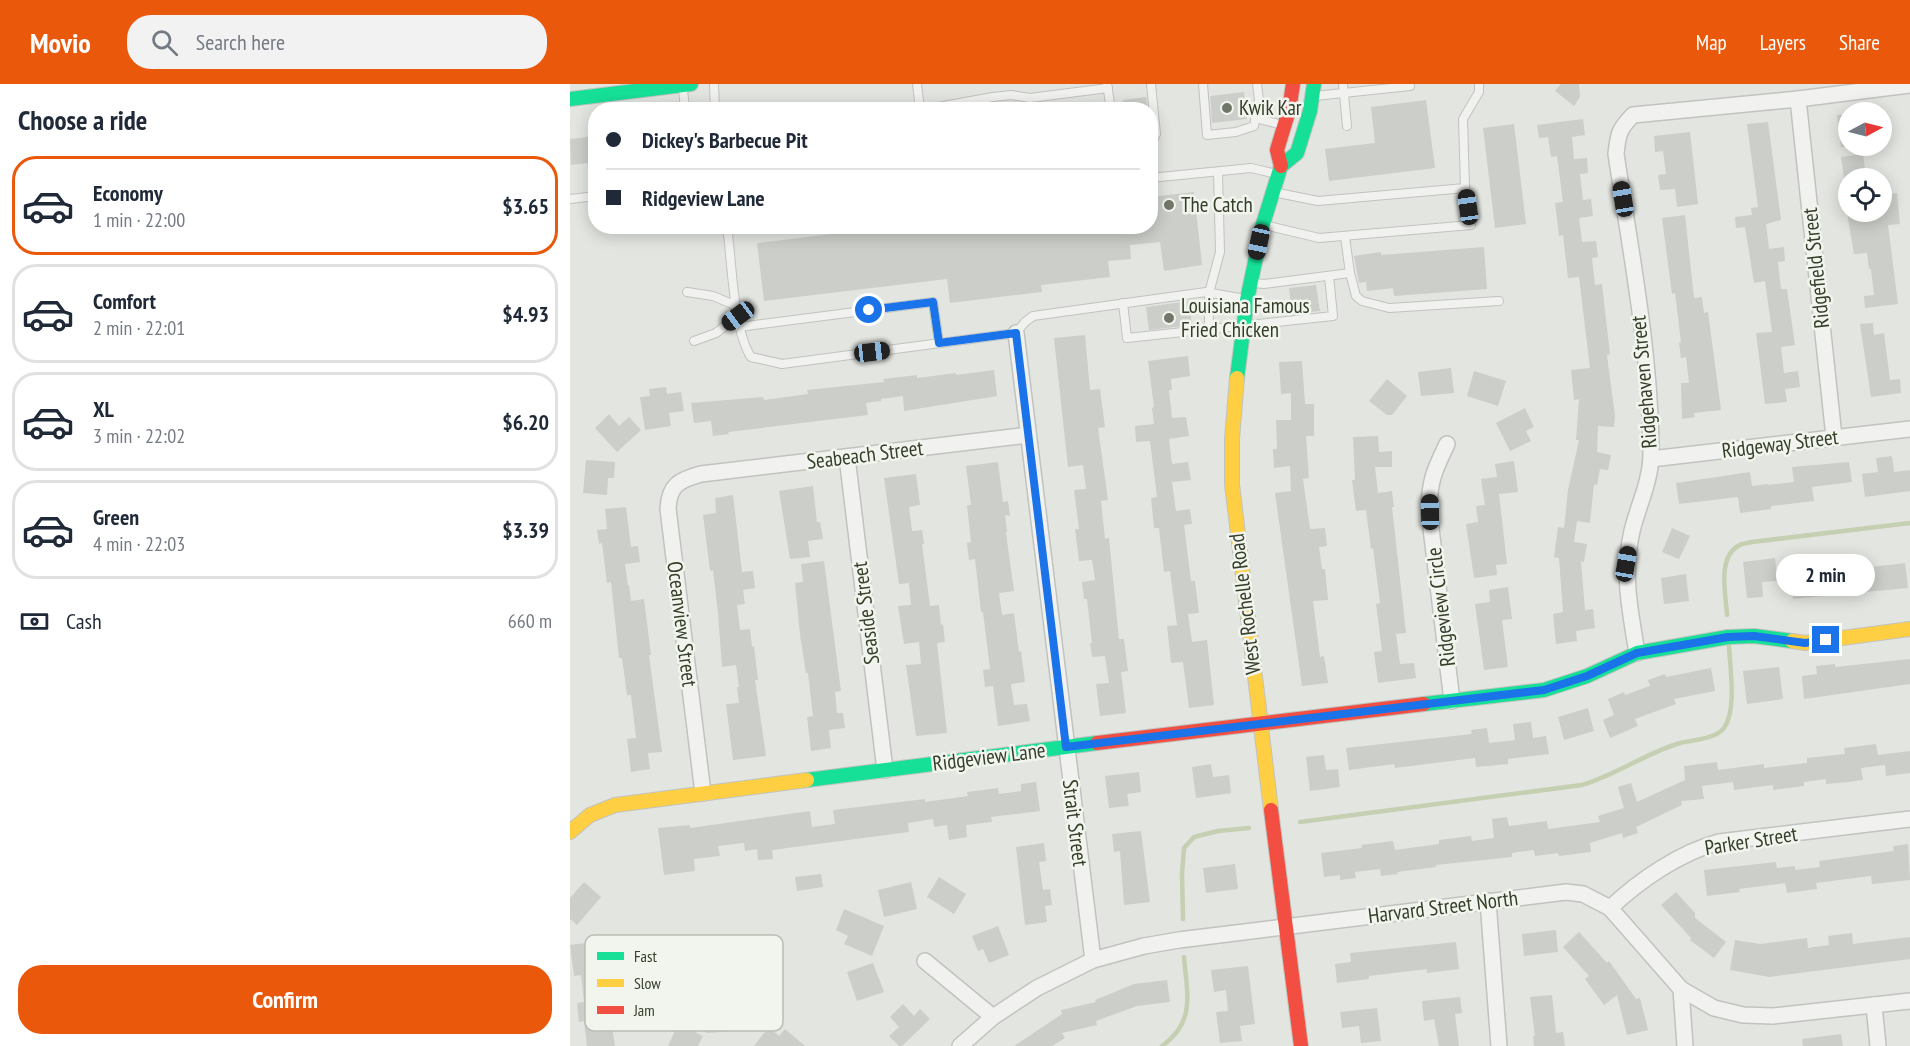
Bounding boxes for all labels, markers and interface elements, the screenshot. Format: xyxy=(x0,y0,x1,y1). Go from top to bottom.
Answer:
search box xyxy=(127,15,547,69)
text: Movio xyxy=(30,24,91,61)
icon: search xyxy=(148,26,181,59)
text: Search here xyxy=(196,28,285,56)
text: Map xyxy=(1696,29,1727,56)
text: Layers xyxy=(1760,29,1806,56)
text: Share xyxy=(1839,29,1880,56)
place label: Kwik Kar xyxy=(1239,94,1302,121)
marker: Kwik Kar xyxy=(1220,101,1234,115)
north arrow xyxy=(1838,102,1892,156)
map controls xyxy=(1838,102,1892,222)
text: Choose a ride xyxy=(18,103,147,137)
text: Dickey's Barbecue Pit xyxy=(642,126,808,154)
button: locate xyxy=(1838,168,1892,222)
icon: car xyxy=(21,179,75,233)
text: Economy xyxy=(93,179,163,207)
car xyxy=(1611,180,1635,218)
text: Ridgeview Lane xyxy=(642,184,765,212)
car xyxy=(1457,188,1479,226)
place label: The Catch xyxy=(1181,191,1253,218)
text: $3.65 xyxy=(502,192,549,220)
marker: The Catch xyxy=(1162,198,1176,212)
street label: Ridgefield Street xyxy=(1796,206,1835,330)
text: 1 min · 22:00 xyxy=(93,207,185,233)
car xyxy=(1246,223,1272,261)
icon: car xyxy=(21,287,75,341)
text: Comfort xyxy=(93,287,156,315)
place label: Louisiana Famous Fried Chicken xyxy=(1181,292,1310,343)
route start xyxy=(855,296,882,323)
car xyxy=(718,298,758,334)
text: $4.93 xyxy=(502,300,549,328)
marker: Louisiana Famous Fried Chicken xyxy=(1162,311,1176,325)
street label: Ridgehaven Street xyxy=(1624,314,1663,450)
text: 2 min · 22:01 xyxy=(93,315,185,341)
car xyxy=(853,341,891,363)
icon: car xyxy=(21,395,75,449)
text: XL xyxy=(93,395,114,423)
text: $6.20 xyxy=(502,408,549,436)
text: 3 min · 22:02 xyxy=(93,423,185,449)
street label: Ridgeway Street xyxy=(1720,423,1840,464)
street label: Seabeach Street xyxy=(805,434,925,475)
car xyxy=(1421,494,1439,530)
icon: car xyxy=(21,503,75,557)
text: Green xyxy=(93,503,139,531)
text: $3.39 xyxy=(502,516,549,544)
text: 4 min · 22:03 xyxy=(93,531,185,557)
street label: West Rochelle Road xyxy=(1222,532,1267,676)
car xyxy=(1614,545,1638,583)
street label: Ridgeview Circle xyxy=(1420,546,1461,668)
callout: 2 min xyxy=(1776,553,1876,595)
street label: Oceanview Street xyxy=(661,560,704,688)
street label: Seaside Street xyxy=(846,560,885,666)
text: 2 min xyxy=(1805,562,1846,588)
icon: cash xyxy=(18,605,51,638)
text: Cash xyxy=(66,607,102,635)
text: 660 m xyxy=(508,608,552,634)
route end xyxy=(1812,626,1839,653)
street label: Ridgeview Lane xyxy=(931,736,1047,777)
street label: Strait Street xyxy=(1057,778,1094,868)
street label: Parker Street xyxy=(1703,820,1799,861)
street label: Harvard Street North xyxy=(1366,884,1519,929)
legend xyxy=(585,935,783,1031)
text: Fast xyxy=(634,946,657,966)
button: Confirm xyxy=(18,965,552,1034)
text: Slow xyxy=(634,973,661,993)
text: Jam xyxy=(633,1000,655,1020)

